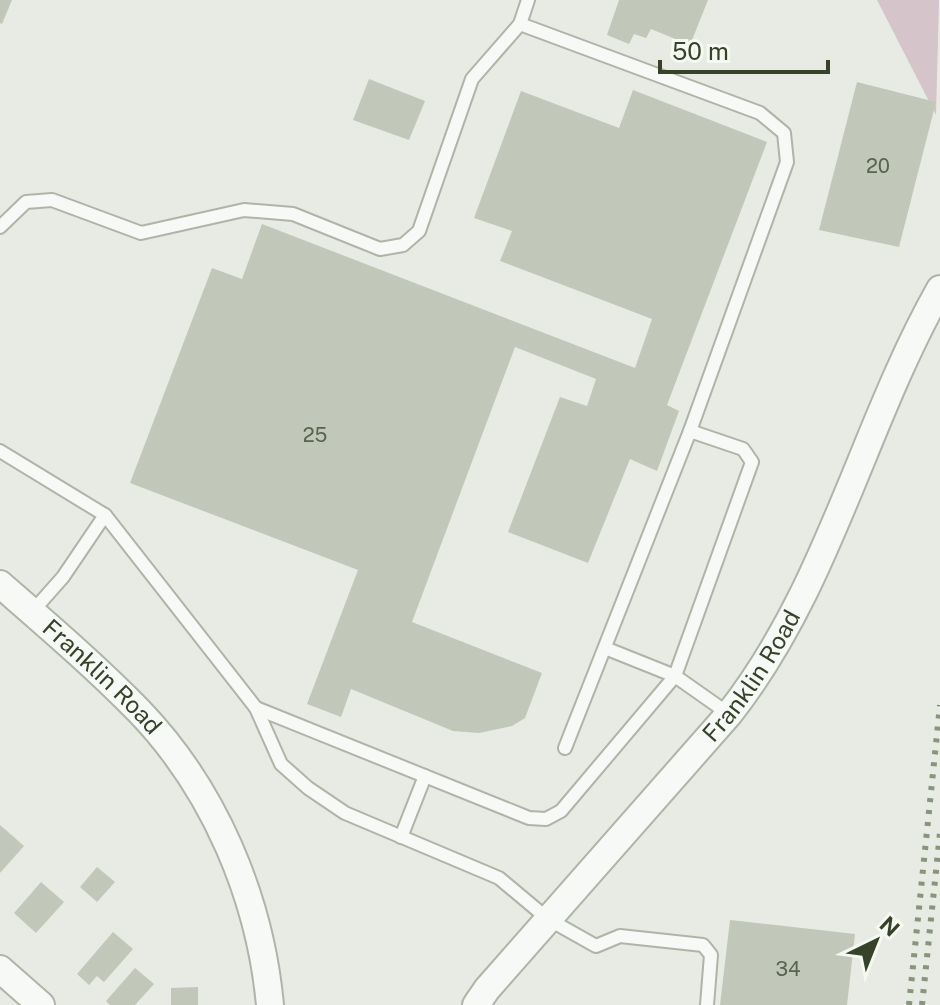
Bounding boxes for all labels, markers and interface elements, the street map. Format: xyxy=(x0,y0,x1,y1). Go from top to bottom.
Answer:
scale bar xyxy=(660,24,828,74)
text: 50 m xyxy=(672,37,729,65)
house number: 20 xyxy=(866,154,890,178)
house number: 25 xyxy=(303,423,327,447)
street label: Franklin Road xyxy=(696,605,805,747)
street label: Franklin Road xyxy=(37,613,168,739)
north arrow xyxy=(836,901,916,981)
text: N xyxy=(874,911,905,942)
house number: 34 xyxy=(775,957,801,981)

